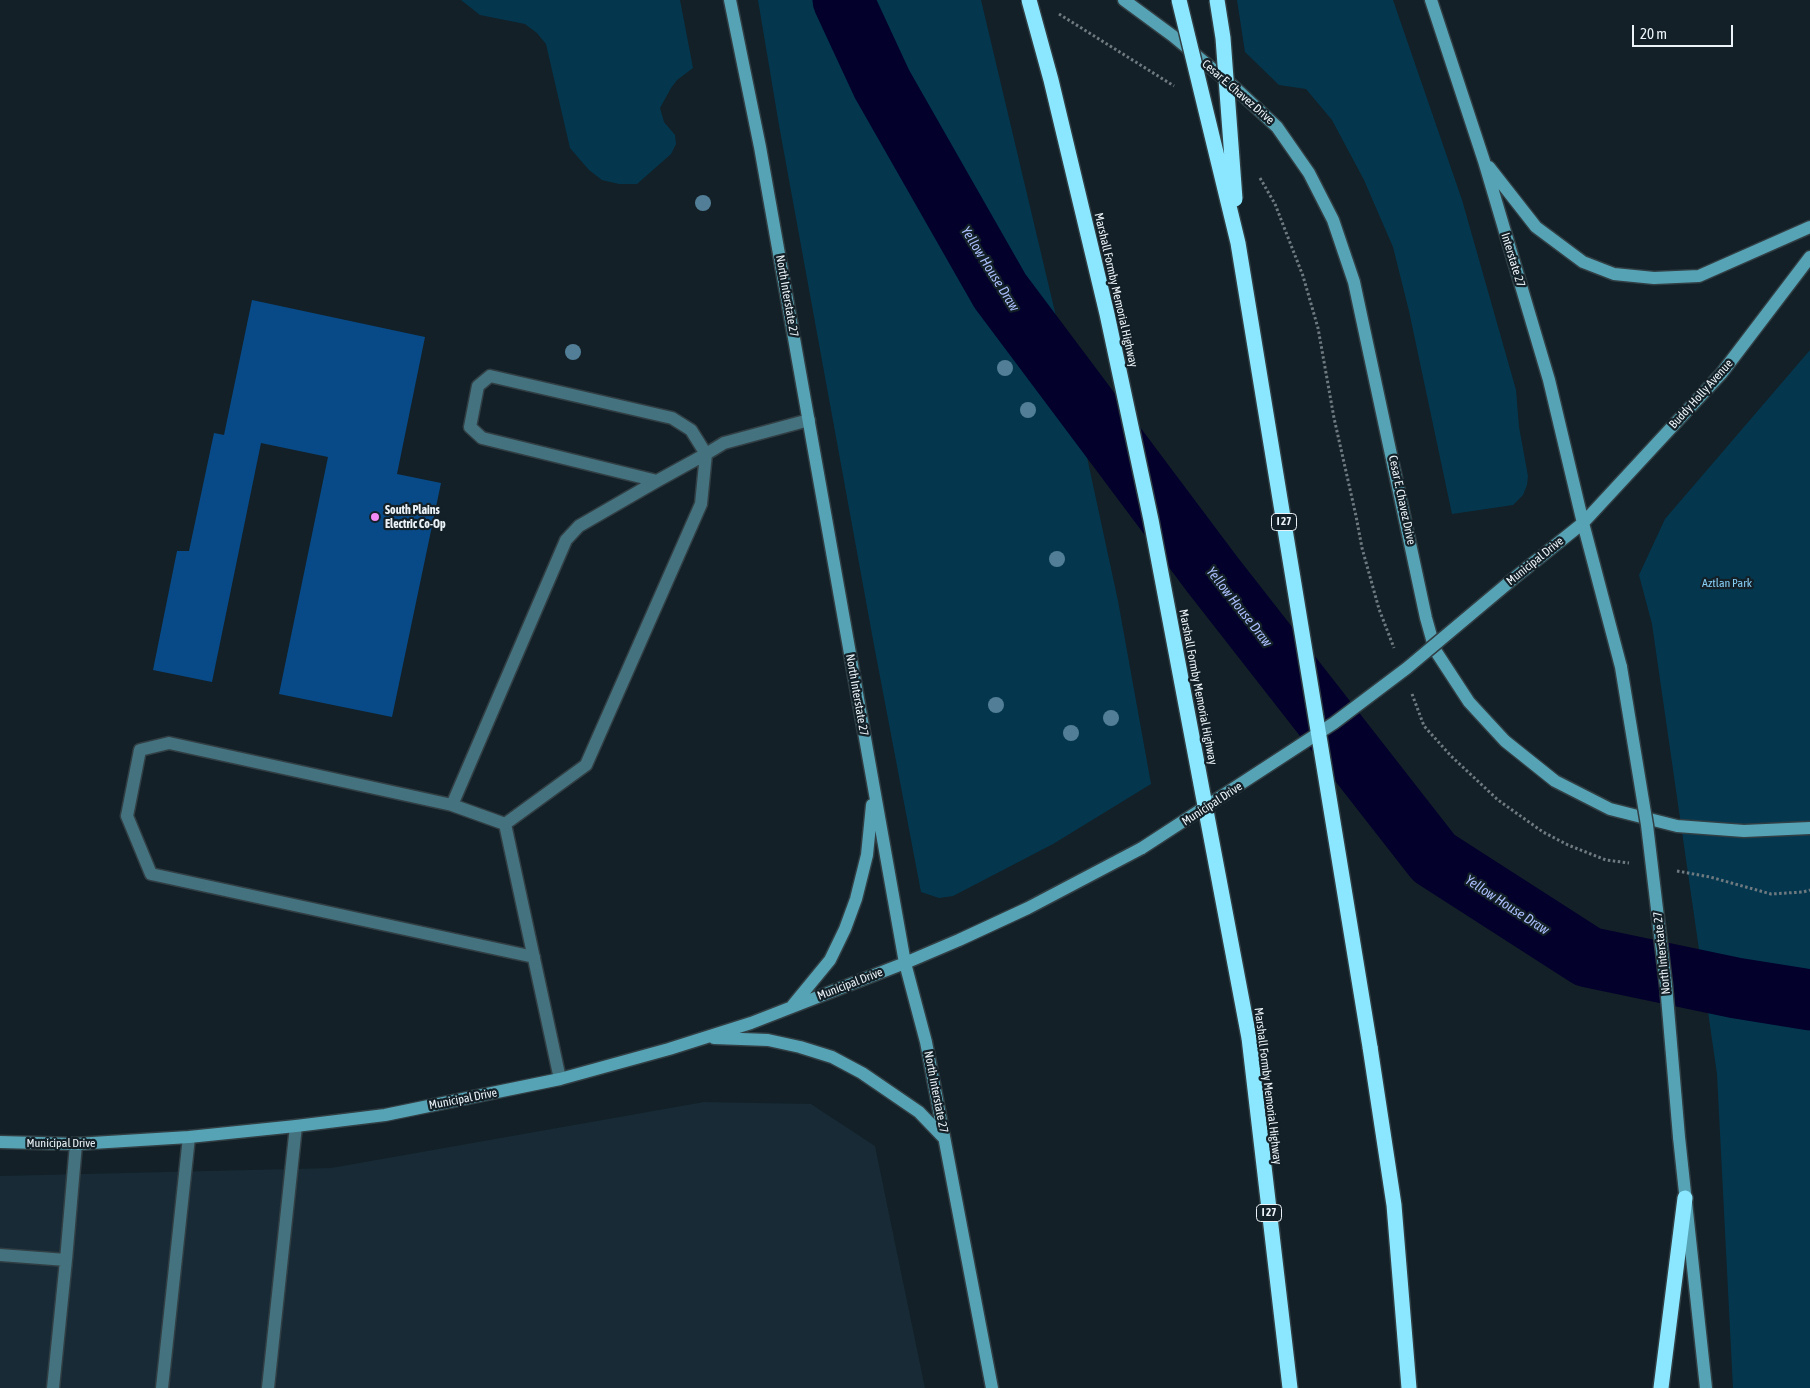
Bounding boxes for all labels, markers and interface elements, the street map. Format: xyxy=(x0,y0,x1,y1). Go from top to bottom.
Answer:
scale bar xyxy=(1635,15,1736,47)
text: 20 m xyxy=(1640,25,1667,42)
street label: Cesar E. Chavez Drive xyxy=(1199,57,1277,127)
street label: Marshall Formby Memorial Highway xyxy=(1091,211,1141,369)
water label: Yellow House Draw xyxy=(957,224,1023,314)
street label: Interstate 27 xyxy=(1498,231,1528,289)
street label: North Interstate 27 xyxy=(773,254,801,338)
street label: Buddy Holly Avenue xyxy=(1666,356,1736,432)
street label: Cesar E. Chavez Drive xyxy=(1385,454,1419,546)
place label: South Plains Electric Co-Op xyxy=(385,503,446,531)
marker: South Plains Electric Co-Op xyxy=(369,511,381,523)
road number: I 27 xyxy=(1272,514,1296,530)
street label: Municipal Drive xyxy=(1504,534,1566,588)
water label: Yellow House Draw xyxy=(1203,564,1275,650)
park label: Aztlan Park xyxy=(1702,576,1752,590)
street label: Marshall Formby Memorial Highway xyxy=(1176,608,1220,766)
street label: North Interstate 27 xyxy=(843,653,871,737)
street label: Municipal Drive xyxy=(1179,779,1245,829)
water label: Yellow House Draw xyxy=(1462,872,1552,938)
street label: North Interstate 27 xyxy=(1650,911,1674,995)
street label: Municipal Drive xyxy=(815,965,885,1003)
street label: Marshall Formby Memorial Highway xyxy=(1251,1007,1285,1165)
street label: North Interstate 27 xyxy=(921,1050,951,1134)
street label: Municipal Drive xyxy=(428,1085,498,1113)
street label: Municipal Drive xyxy=(27,1136,95,1150)
road number: I 27 xyxy=(1256,1204,1282,1222)

